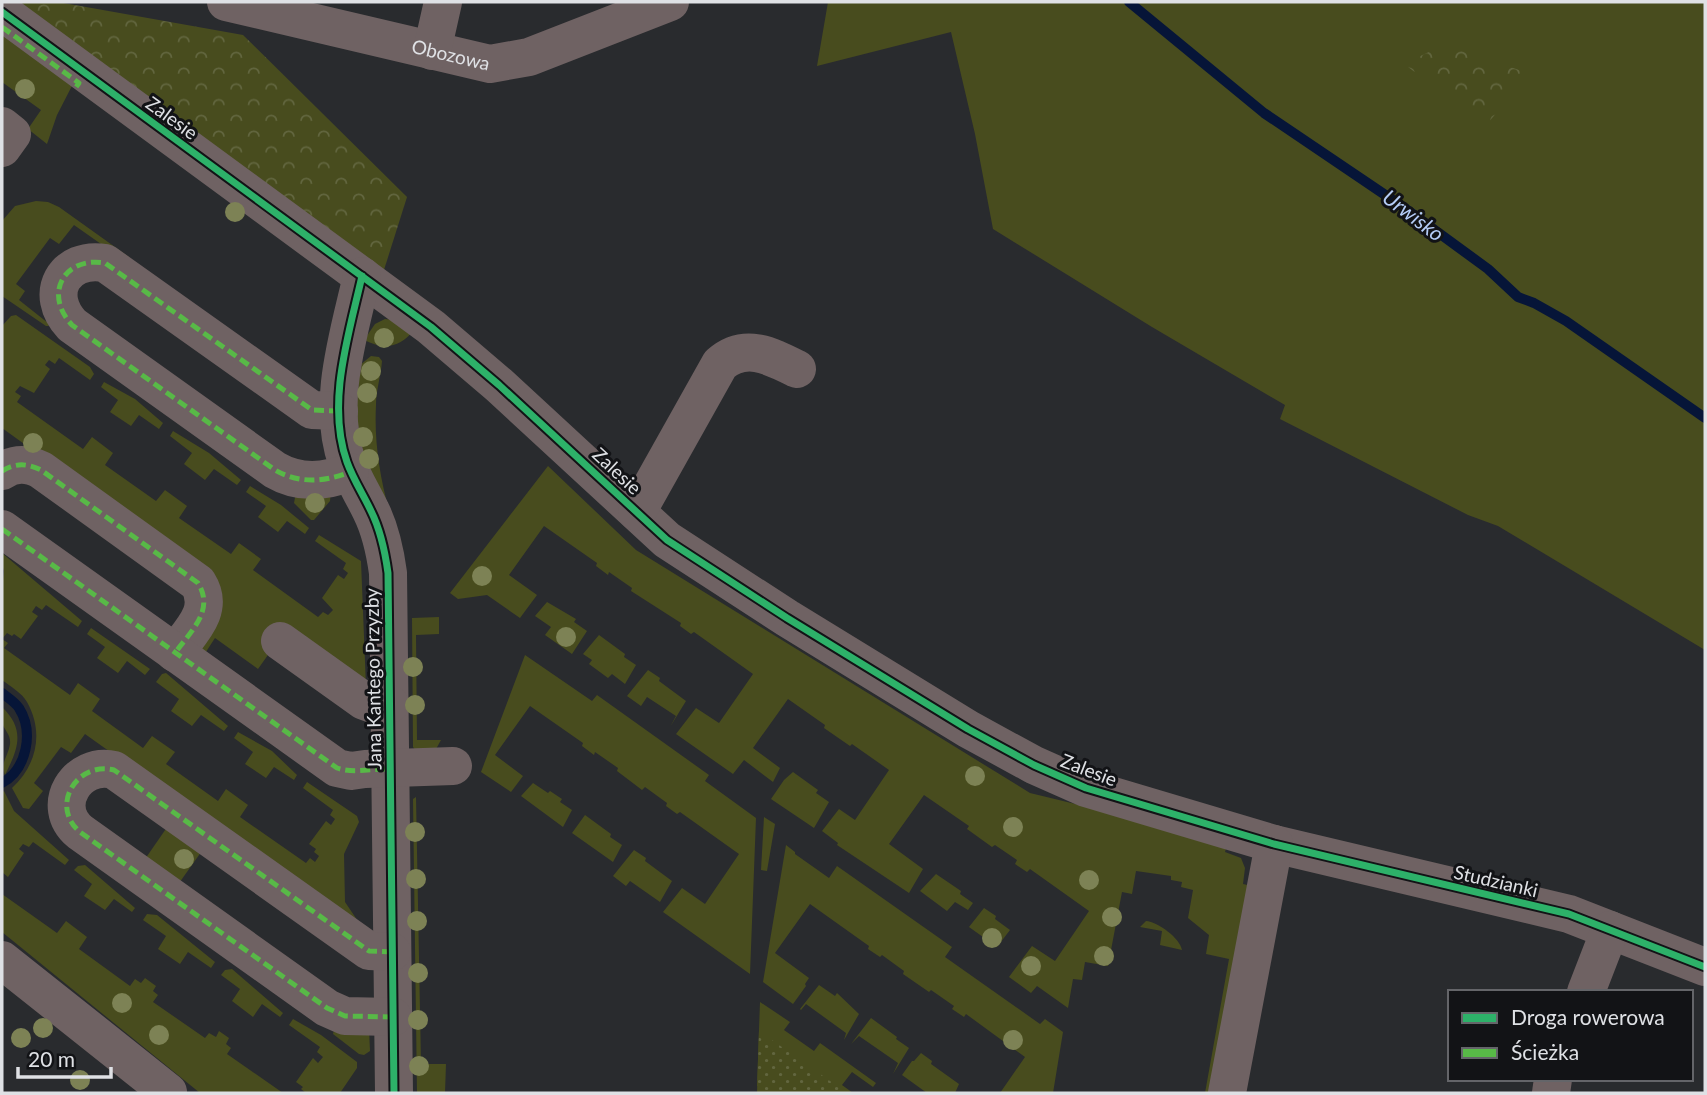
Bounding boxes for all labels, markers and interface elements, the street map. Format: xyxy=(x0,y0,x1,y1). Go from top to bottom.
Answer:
street label: Obozowa xyxy=(410,34,492,75)
street label: Zalesie xyxy=(142,91,203,144)
water label: Urwisko xyxy=(1378,184,1449,246)
street label: Zalesie xyxy=(588,442,646,499)
street label: Jana Kantego Przyzby xyxy=(359,588,386,770)
street label: Zalesie xyxy=(1058,748,1120,791)
street label: Studzianki xyxy=(1452,860,1540,901)
legend xyxy=(1448,990,1693,1081)
text: Droga rowerowa xyxy=(1511,1004,1665,1029)
scale bar xyxy=(18,1036,110,1080)
text: Ścieżka xyxy=(1511,1039,1579,1064)
text: 20 m xyxy=(28,1046,75,1071)

